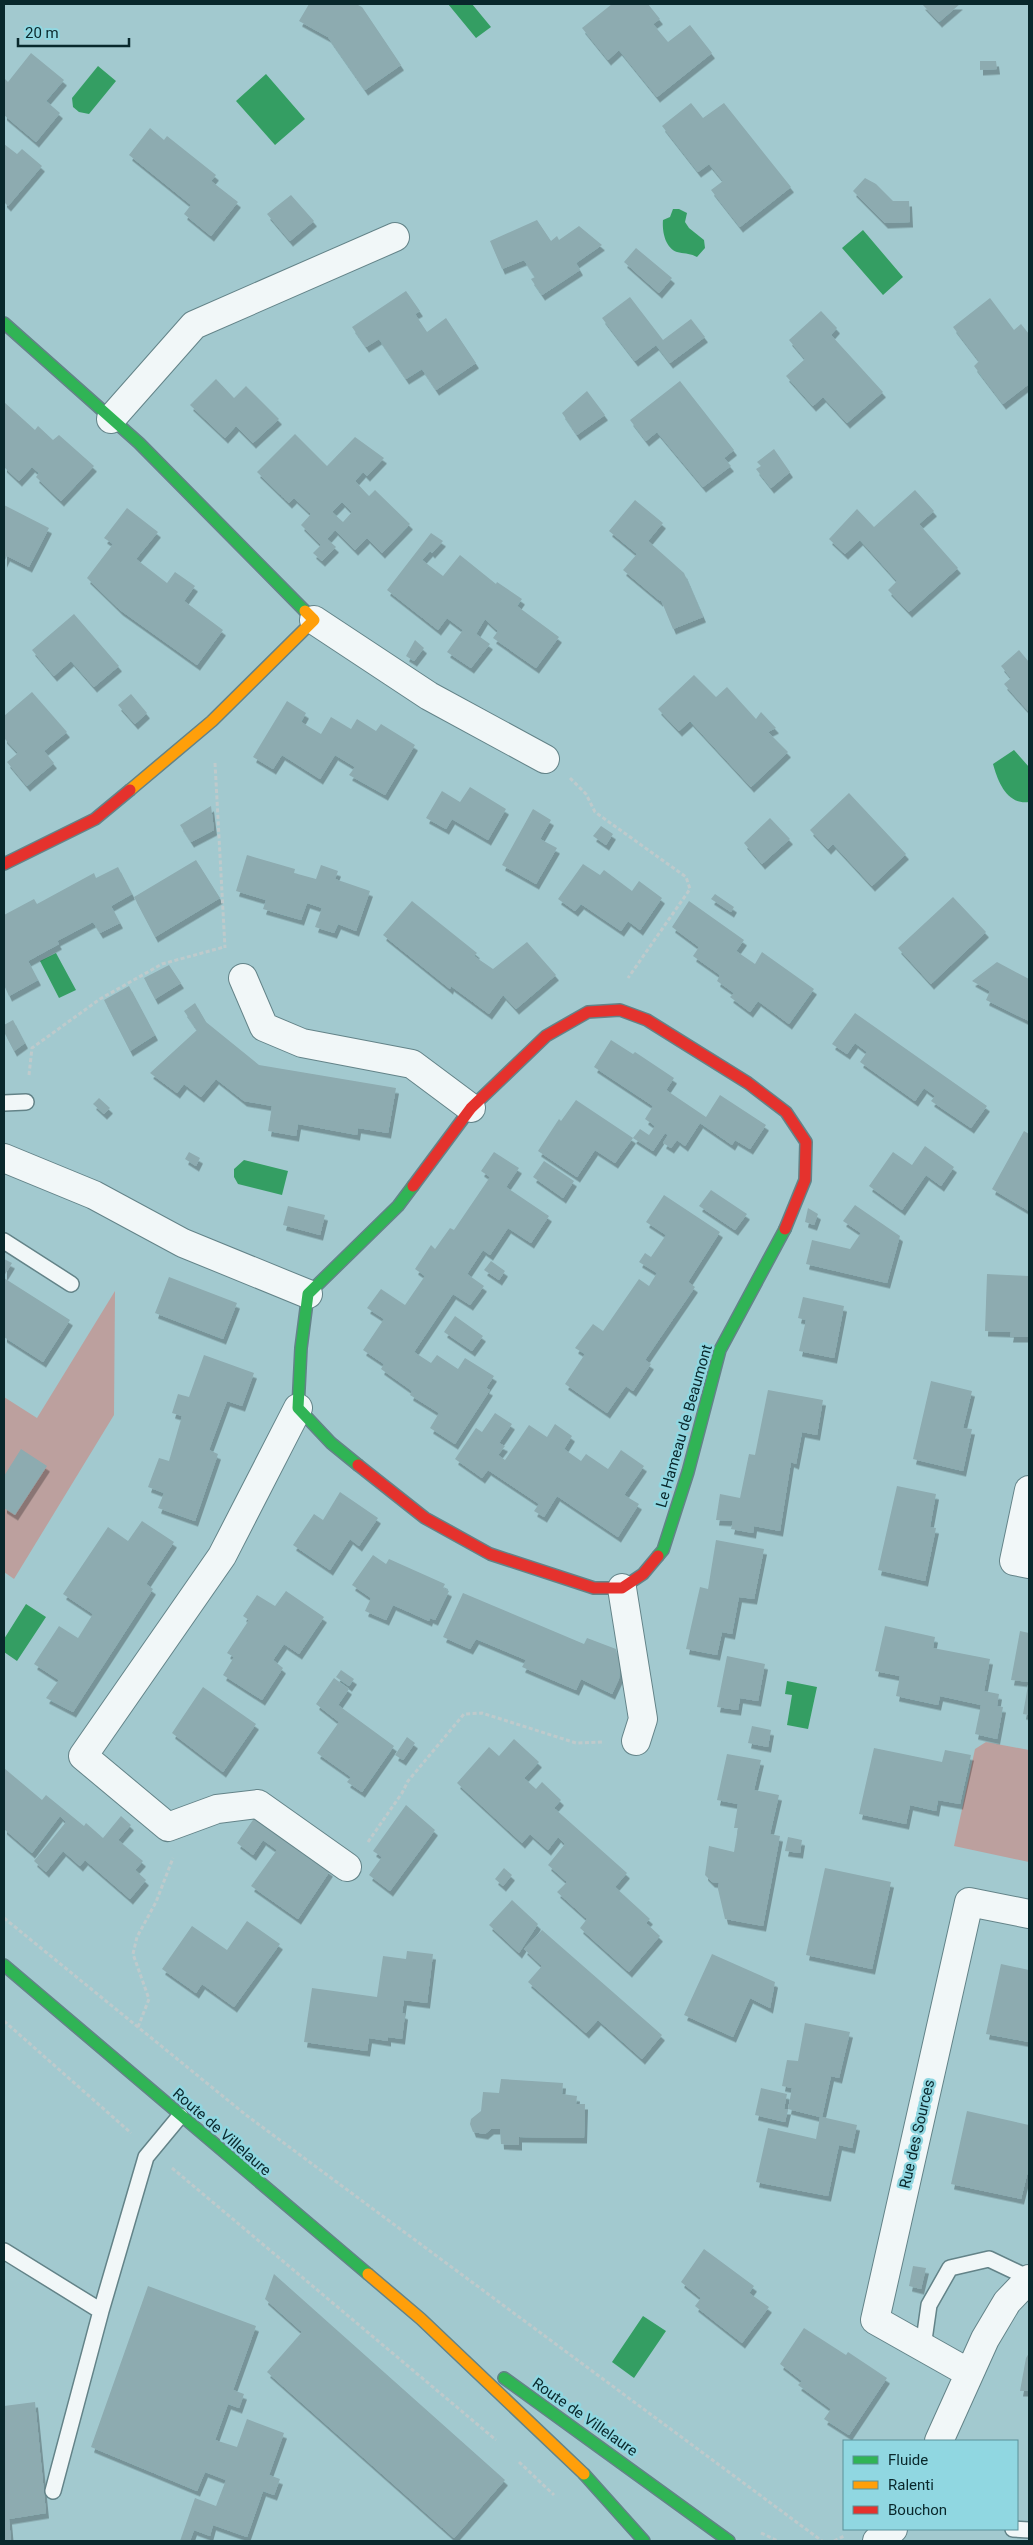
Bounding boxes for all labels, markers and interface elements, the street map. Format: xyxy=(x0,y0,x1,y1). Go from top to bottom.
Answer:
scale bar xyxy=(18,15,129,47)
text: 20 m xyxy=(25,24,59,42)
street label: Le Hameau de Beaumont xyxy=(652,1342,716,1510)
street label: Rue des Sources xyxy=(896,2078,938,2190)
street label: Route de Villelaure xyxy=(169,2084,275,2180)
street label: Route de Villelaure xyxy=(529,2374,641,2460)
legend xyxy=(843,2440,1018,2530)
text: Fluide xyxy=(888,2451,928,2469)
text: Ralenti xyxy=(888,2476,934,2494)
text: Bouchon xyxy=(888,2501,947,2519)

